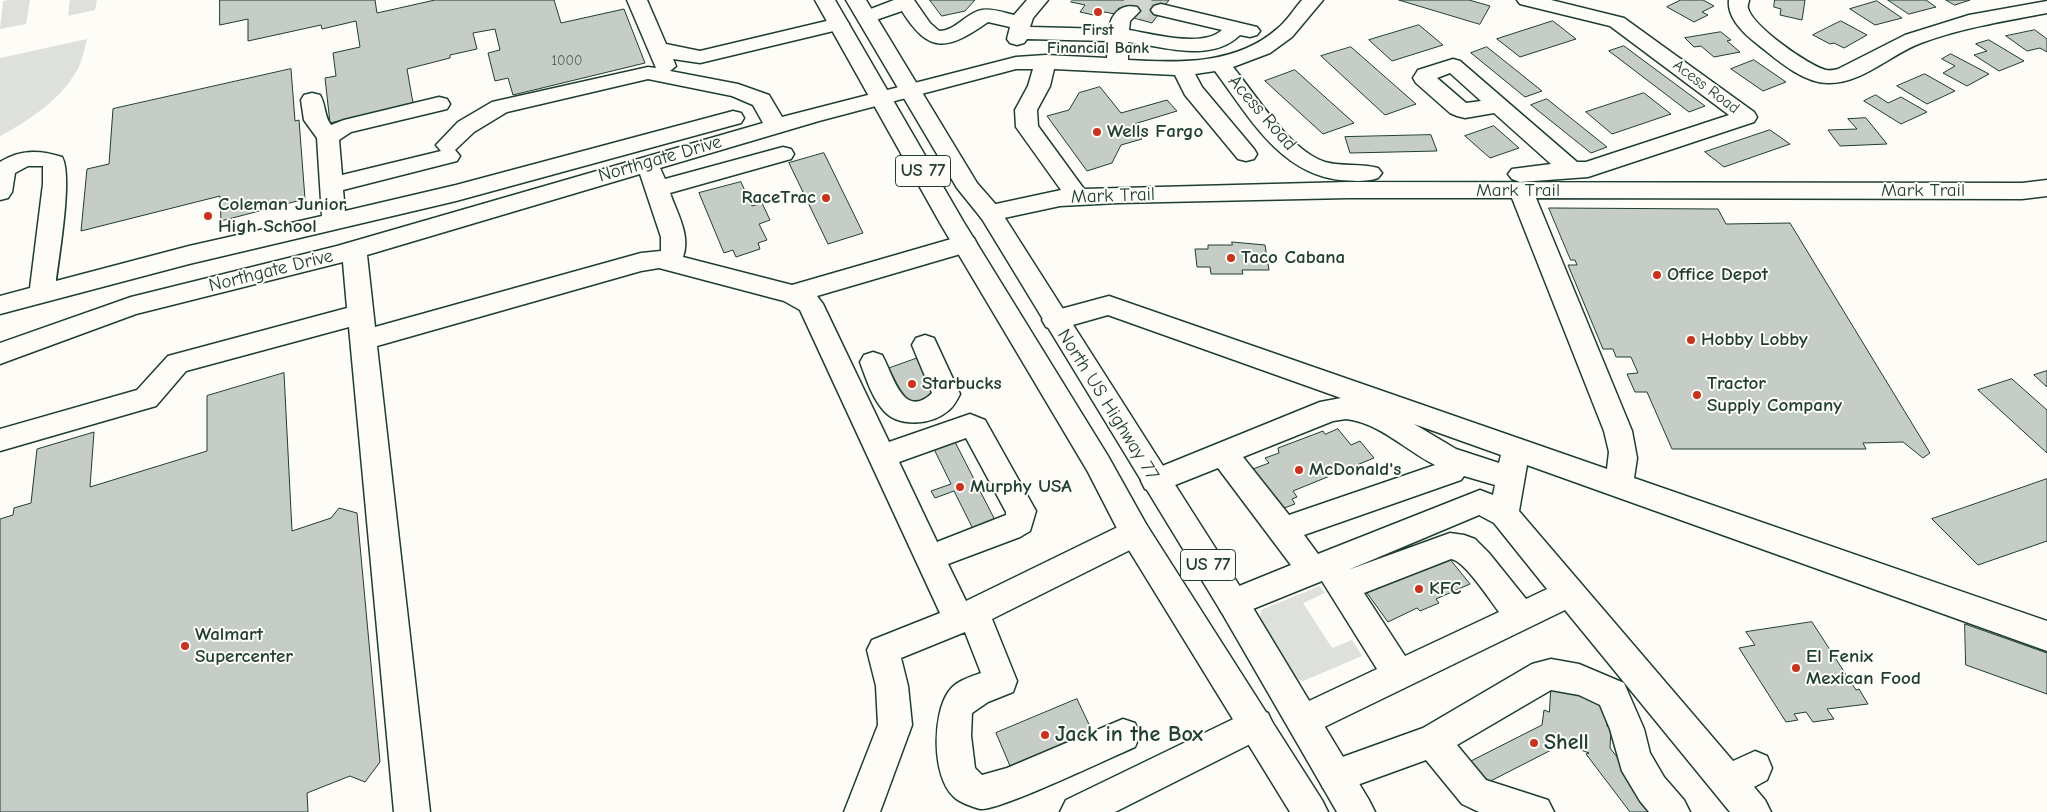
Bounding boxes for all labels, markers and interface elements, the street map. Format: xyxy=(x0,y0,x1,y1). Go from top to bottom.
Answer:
marker: First Financial Bank xyxy=(1092,6,1104,18)
place label: First Financial Bank xyxy=(1047,20,1149,58)
house number: 1000 xyxy=(551,53,583,69)
street label: Acess Road xyxy=(1669,56,1743,118)
street label: Acess Road xyxy=(1223,70,1301,156)
place label: Wells Fargo xyxy=(1107,121,1203,143)
marker: Wells Fargo xyxy=(1091,126,1103,138)
street label: Northgate Drive xyxy=(596,131,724,187)
road number: US 77 xyxy=(896,156,950,187)
street label: Mark Trail xyxy=(1476,180,1560,202)
street label: Mark Trail xyxy=(1881,180,1965,202)
street label: Mark Trail xyxy=(1071,183,1155,209)
place label: RaceTrac xyxy=(741,187,816,209)
marker: RaceTrac xyxy=(820,192,832,204)
place label: Coleman Junior High School xyxy=(218,194,346,238)
marker: Coleman Junior High School xyxy=(202,210,214,222)
street label: Northgate Drive xyxy=(207,245,335,297)
place label: Taco Cabana xyxy=(1241,247,1345,269)
marker: Taco Cabana xyxy=(1225,252,1237,264)
place label: Office Depot xyxy=(1667,264,1768,286)
marker: Office Depot xyxy=(1651,269,1663,281)
street label: North US Highway 77 xyxy=(1052,325,1164,485)
place label: Hobby Lobby xyxy=(1701,329,1808,351)
marker: Hobby Lobby xyxy=(1685,334,1697,346)
place label: Starbucks xyxy=(922,373,1002,395)
place label: Tractor Supply Company xyxy=(1707,373,1842,417)
marker: Starbucks xyxy=(906,378,918,390)
marker: Tractor Supply Company xyxy=(1691,389,1703,401)
place label: McDonald's xyxy=(1309,459,1401,481)
marker: McDonald's xyxy=(1293,464,1305,476)
place label: Murphy USA xyxy=(970,476,1072,498)
marker: Murphy USA xyxy=(954,481,966,493)
road number: US 77 xyxy=(1180,550,1236,580)
place label: KFC xyxy=(1429,578,1461,600)
marker: KFC xyxy=(1413,583,1425,595)
place label: Walmart Supercenter xyxy=(195,624,293,668)
marker: Walmart Supercenter xyxy=(179,640,191,652)
place label: El Fenix Mexican Food xyxy=(1806,646,1921,690)
marker: El Fenix Mexican Food xyxy=(1790,662,1802,674)
place label: Jack in the Box xyxy=(1055,722,1203,748)
marker: Jack in the Box xyxy=(1039,729,1051,741)
place label: Shell xyxy=(1544,730,1589,756)
marker: Shell xyxy=(1528,737,1540,749)

